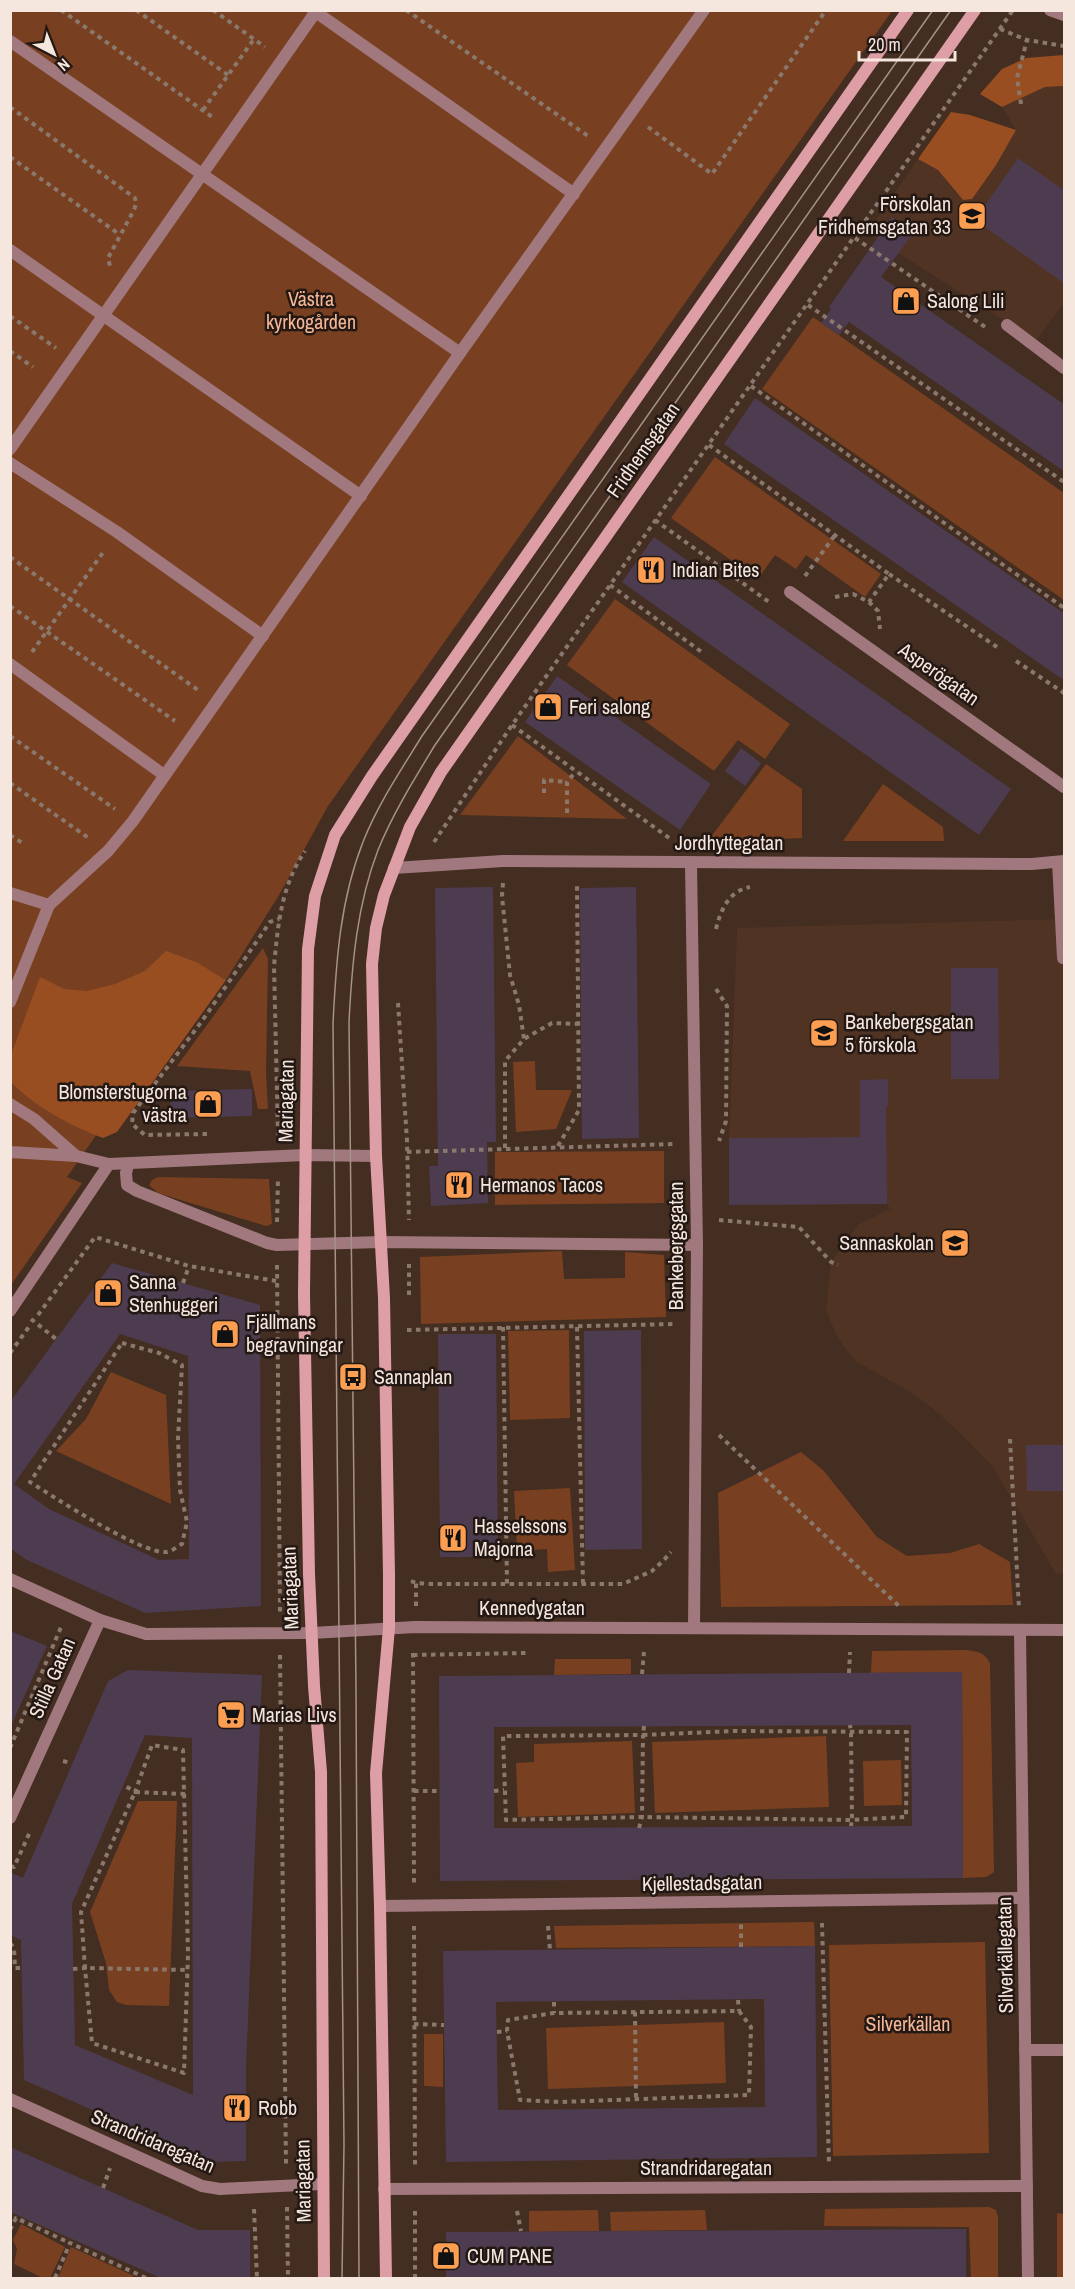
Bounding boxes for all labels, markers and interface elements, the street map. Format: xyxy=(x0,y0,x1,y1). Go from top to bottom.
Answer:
north arrow xyxy=(24,24,84,84)
scale bar xyxy=(859,24,955,62)
text: 20 m xyxy=(868,32,901,57)
text: N xyxy=(53,54,75,76)
place label: Förskolan Fridhemsgatan 33 xyxy=(818,190,951,240)
school or university icon: Förskolan Fridhemsgatan 33 xyxy=(956,200,988,232)
park label: Västra kyrkogården xyxy=(266,285,356,335)
shop icon: Salong Lili xyxy=(890,285,922,317)
place label: Salong Lili xyxy=(927,287,1005,314)
street label: Fridhemsgatan xyxy=(600,397,685,503)
restaurant icon: Indian Bites xyxy=(635,554,667,586)
place label: Indian Bites xyxy=(672,556,760,583)
street label: Asperögatan xyxy=(893,635,985,711)
shop icon: Feri salong xyxy=(532,691,564,723)
place label: Feri salong xyxy=(569,693,650,720)
street label: Jordhyttegatan xyxy=(675,829,783,856)
place label: Bankebergsgatan 5 förskola xyxy=(845,1008,974,1058)
school or university icon: Bankebergsgatan 5 förskola xyxy=(808,1017,840,1049)
street label: Mariagatan xyxy=(271,1059,300,1143)
place label: Blomsterstugorna västra xyxy=(58,1078,187,1128)
shop icon: Blomsterstugorna västra xyxy=(192,1088,224,1120)
restaurant icon: Hermanos Tacos xyxy=(443,1169,475,1201)
place label: Hermanos Tacos xyxy=(480,1171,603,1198)
street label: Bankebergsgatan xyxy=(662,1182,689,1310)
school or university icon: Sannaskolan xyxy=(939,1227,971,1259)
place label: Sannaskolan xyxy=(839,1229,934,1256)
place label: Sanna Stenhuggeri xyxy=(129,1268,218,1318)
shop icon: Sanna Stenhuggeri xyxy=(92,1277,124,1309)
place label: Fjällmans begravningar xyxy=(246,1308,343,1358)
shop icon: Fjällmans begravningar xyxy=(209,1318,241,1350)
bus stop icon: Sannaplan xyxy=(337,1361,369,1393)
place label: Sannaplan xyxy=(374,1363,452,1390)
place label: Hasselssons Majorna xyxy=(474,1512,567,1562)
restaurant icon: Hasselssons Majorna xyxy=(437,1522,469,1554)
street label: Mariagatan xyxy=(275,1546,304,1630)
street label: Kennedygatan xyxy=(479,1594,585,1621)
street label: Stilla Gatan xyxy=(22,1633,81,1722)
supermarket icon: Marias Livs xyxy=(215,1699,247,1731)
place label: Marias Livs xyxy=(252,1701,337,1728)
street label: Kjellestadsgatan xyxy=(642,1868,762,1897)
street label: Silverkällegatan xyxy=(990,1896,1019,2014)
park label: Silverkällan xyxy=(866,2010,950,2037)
restaurant icon: Robb xyxy=(221,2092,253,2124)
place label: Robb xyxy=(258,2094,297,2121)
street label: Strandridaregatan xyxy=(87,2102,219,2179)
street label: Mariagatan xyxy=(288,2139,317,2223)
street label: Strandridaregatan xyxy=(640,2154,772,2181)
shop icon: CUM PANE xyxy=(430,2240,462,2272)
place label: CUM PANE xyxy=(467,2242,552,2269)

